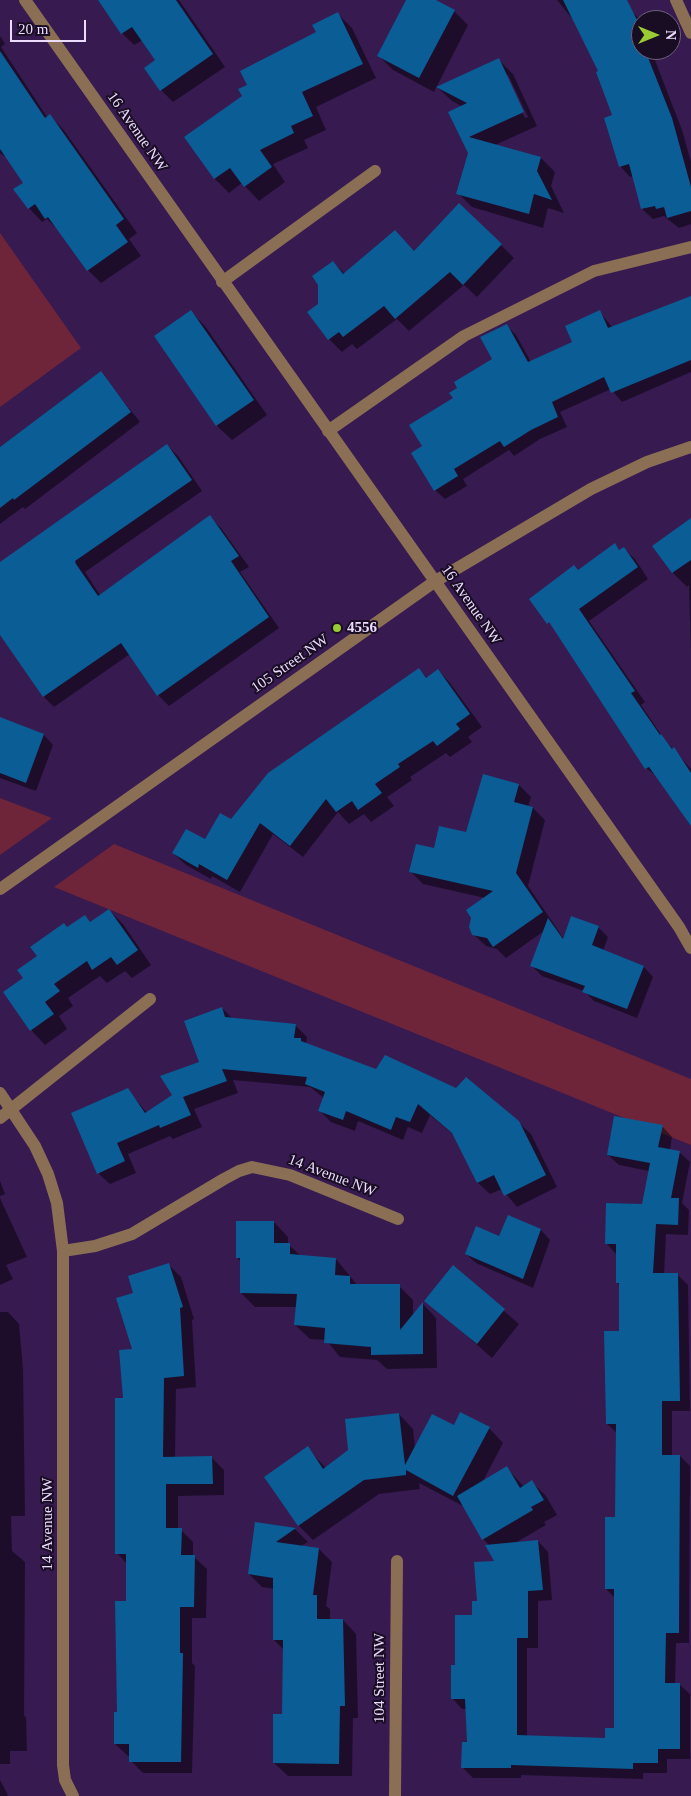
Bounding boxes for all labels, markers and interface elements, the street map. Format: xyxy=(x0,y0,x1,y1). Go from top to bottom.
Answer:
scale bar xyxy=(12,10,89,42)
north arrow xyxy=(631,10,681,60)
text: 20 m xyxy=(18,21,48,37)
text: N xyxy=(663,30,678,40)
street label: 16 Avenue NW xyxy=(103,89,171,175)
street label: 16 Avenue NW xyxy=(437,562,505,648)
place label: 4556 xyxy=(347,619,377,637)
marker: 4556 xyxy=(331,622,343,634)
street label: 105 Street NW xyxy=(248,631,332,697)
street label: 14 Avenue NW xyxy=(285,1151,379,1201)
street label: 14 Avenue NW xyxy=(39,1477,57,1571)
street label: 104 Street NW xyxy=(371,1633,389,1723)

